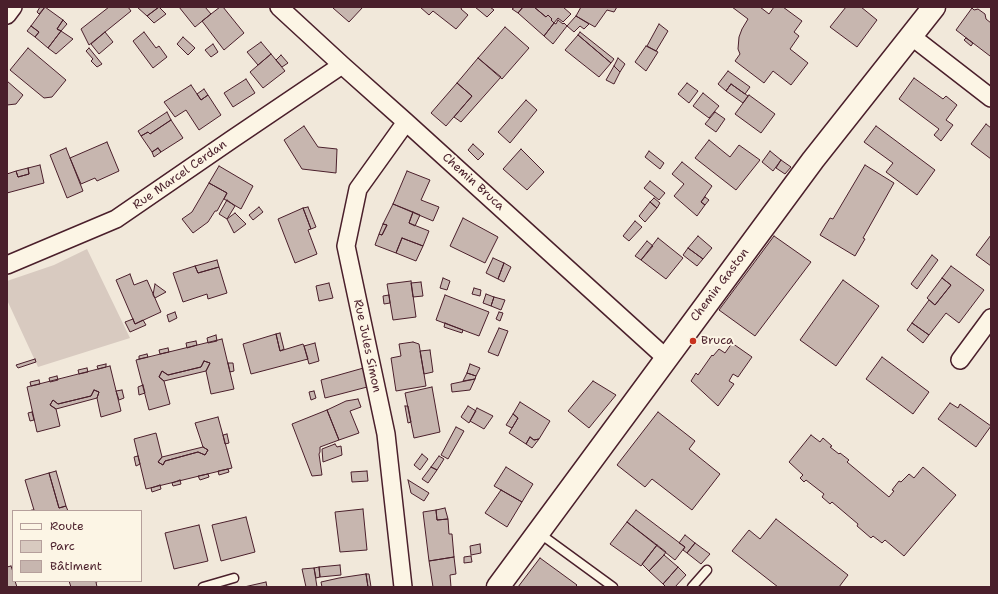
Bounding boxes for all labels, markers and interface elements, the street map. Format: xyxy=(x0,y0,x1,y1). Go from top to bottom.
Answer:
street label: Rue Marcel Cerdan xyxy=(130,137,230,213)
street label: Chemin Bruca xyxy=(439,150,507,214)
street label: Chemin Gaston xyxy=(688,246,752,324)
street label: Rue Jules Simon xyxy=(350,298,384,394)
place label: Bruca xyxy=(701,334,733,348)
marker: Bruca xyxy=(688,336,698,346)
legend xyxy=(12,510,142,582)
text: Route xyxy=(50,518,84,534)
text: Parc xyxy=(50,538,75,554)
text: Bâtiment xyxy=(50,558,102,574)

